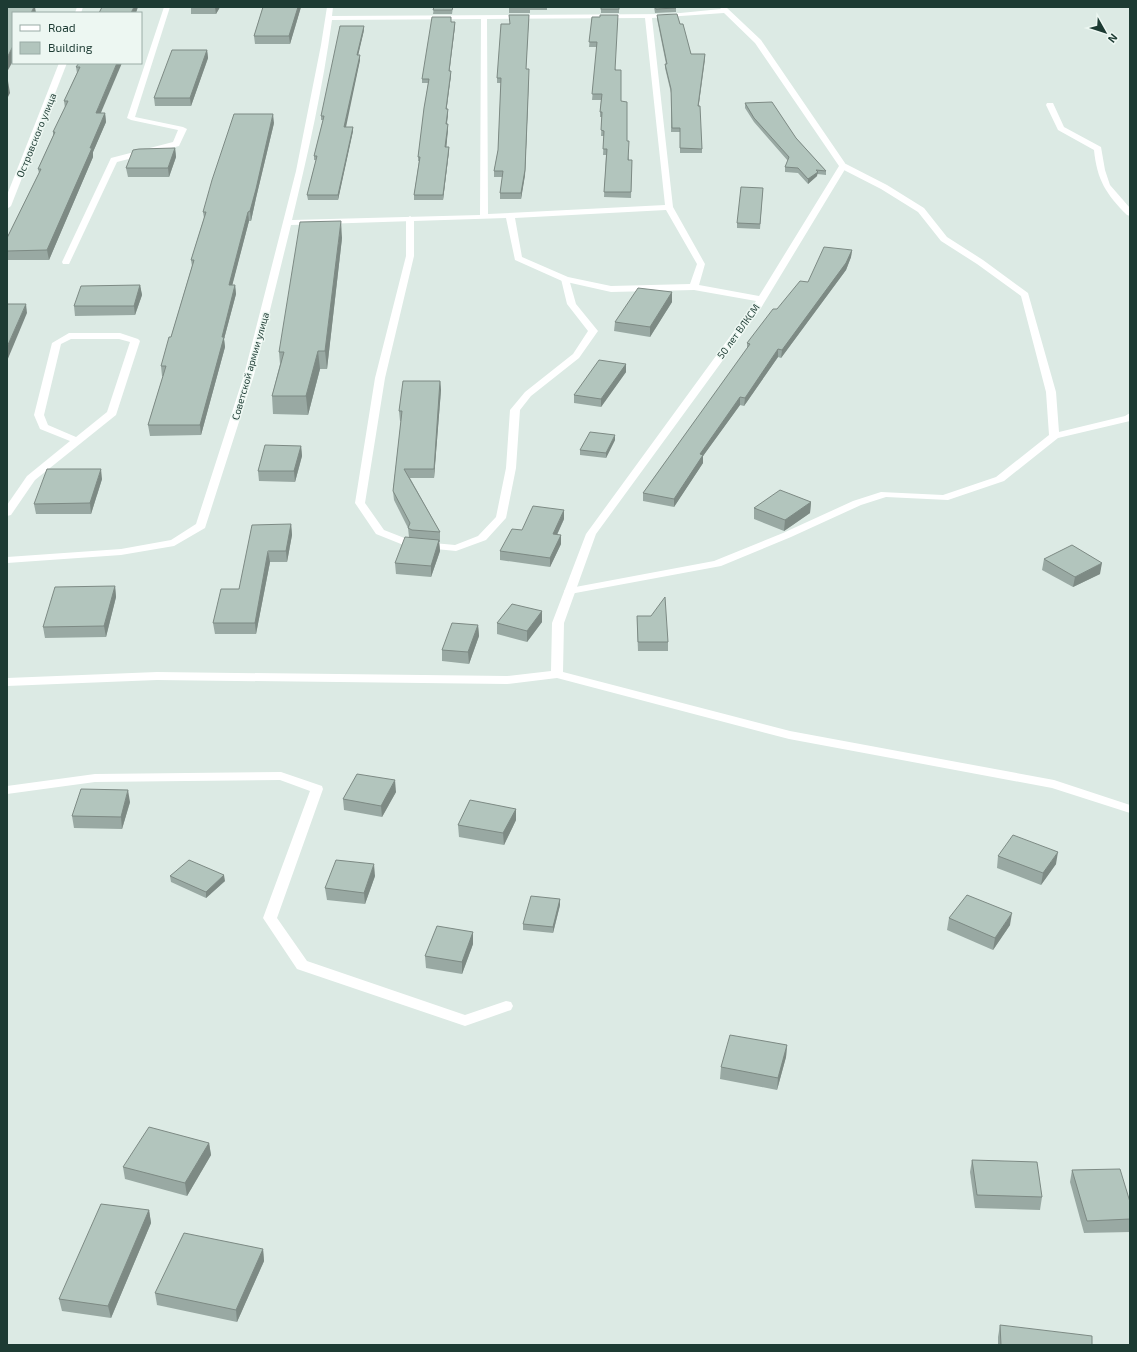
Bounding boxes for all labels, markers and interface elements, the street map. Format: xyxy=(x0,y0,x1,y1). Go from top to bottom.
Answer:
legend xyxy=(12,12,142,64)
north arrow xyxy=(1085,12,1125,52)
text: Road xyxy=(48,20,76,34)
text: N xyxy=(1106,31,1121,46)
text: Building xyxy=(48,40,93,54)
street label: Островского улица xyxy=(14,91,59,179)
street label: 50 лет ВЛКСМ xyxy=(714,301,762,361)
street label: Советской армии улица xyxy=(229,311,272,422)

